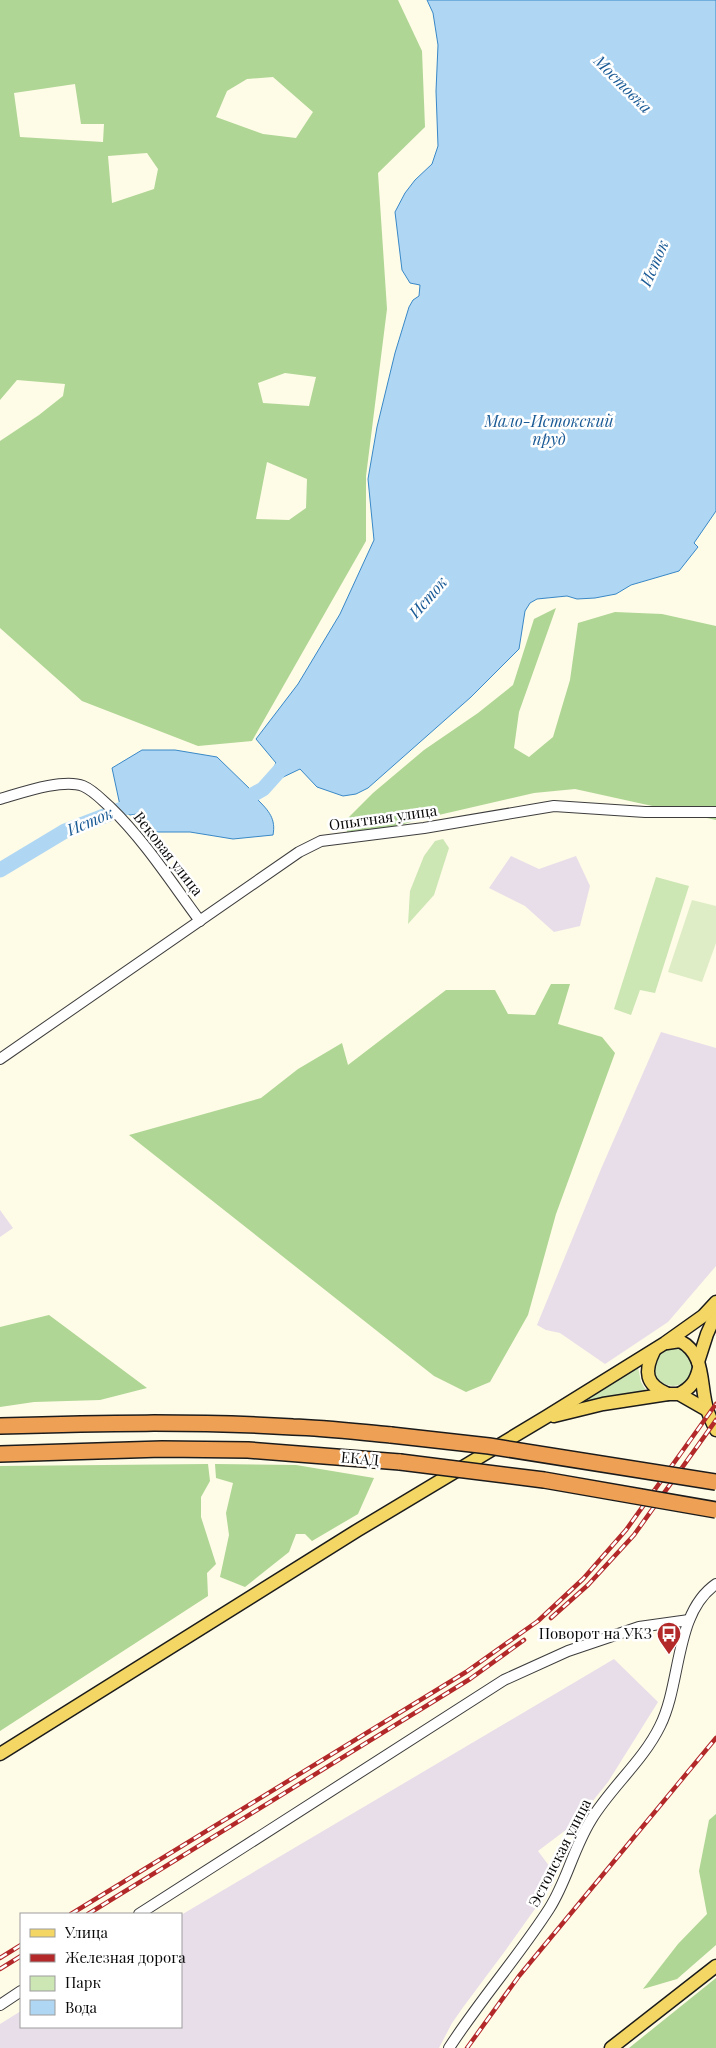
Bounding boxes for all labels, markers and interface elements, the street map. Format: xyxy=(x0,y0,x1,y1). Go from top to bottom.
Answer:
water label: Мостовка xyxy=(589,49,657,117)
water label: Исток xyxy=(634,236,673,290)
water label: Мало-Истокский пруд xyxy=(483,410,614,449)
water label: Исток xyxy=(403,571,452,623)
street label: Опытная улица xyxy=(328,799,439,834)
water label: Исток xyxy=(62,801,116,840)
street label: Вековая улица xyxy=(130,807,208,900)
street label: ЕКАД xyxy=(340,1446,381,1470)
bus stop icon: Поворот на УКЗ xyxy=(656,1621,682,1655)
place label: Поворот на УКЗ xyxy=(539,1623,652,1643)
street label: Эстонская улица xyxy=(523,1795,595,1910)
legend xyxy=(20,1913,182,2028)
text: Улица xyxy=(64,1922,108,1942)
text: Железная дорога xyxy=(65,1947,186,1967)
text: Парк xyxy=(65,1972,101,1992)
text: Вода xyxy=(65,1997,98,2017)

